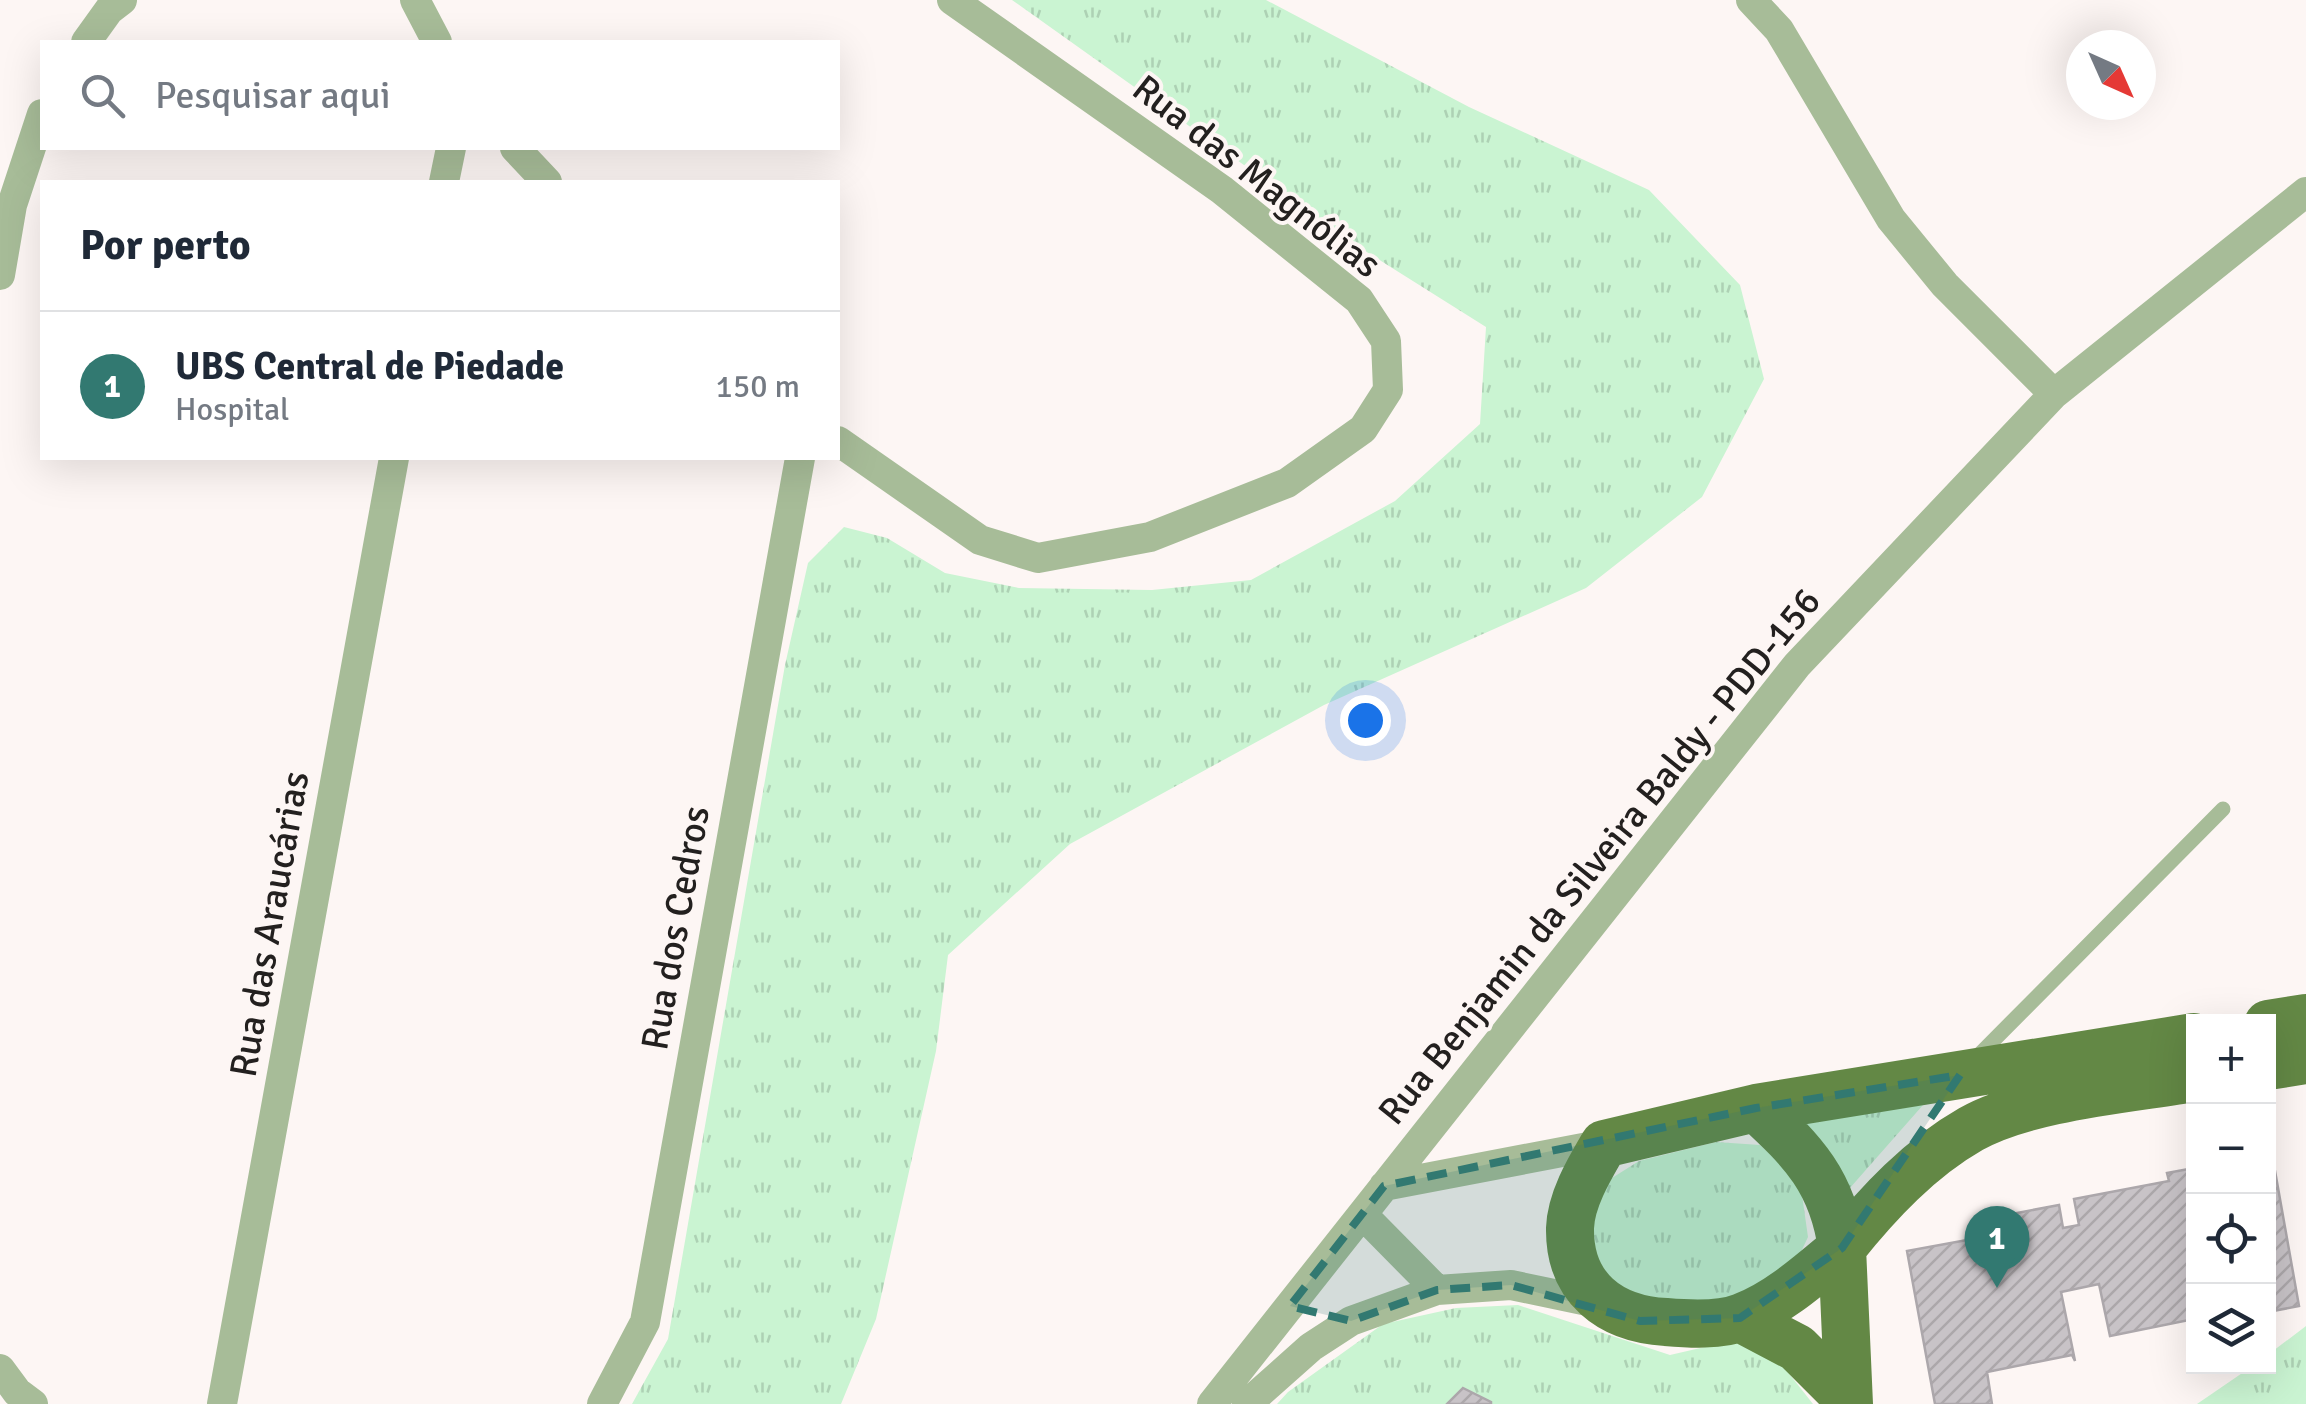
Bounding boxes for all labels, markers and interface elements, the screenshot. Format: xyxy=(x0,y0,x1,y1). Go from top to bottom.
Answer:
north arrow xyxy=(2066,30,2156,120)
search box xyxy=(40,40,840,150)
street label: Rua das Magnólias xyxy=(1123,65,1390,288)
icon: search xyxy=(75,68,130,123)
text: Pesquisar aqui xyxy=(155,72,391,119)
text: Por perto xyxy=(80,220,251,271)
text: UBS Central de Piedade xyxy=(175,343,564,390)
text: 1 xyxy=(104,367,121,406)
text: 150 m xyxy=(716,367,800,406)
text: Hospital xyxy=(175,390,290,429)
street label: Rua Benjamin da Silveira Baldy - PDD-156 xyxy=(1368,579,1831,1134)
your location xyxy=(1340,695,1391,746)
street label: Rua das Araucárias xyxy=(219,767,320,1081)
street label: Rua dos Cedros xyxy=(631,802,720,1054)
map controls xyxy=(2186,1014,2276,1374)
button: + xyxy=(2186,1014,2276,1104)
button: − xyxy=(2186,1104,2276,1194)
button: locate xyxy=(2186,1194,2276,1284)
pin: 1 xyxy=(1964,1206,2030,1288)
button: layers xyxy=(2186,1284,2276,1374)

